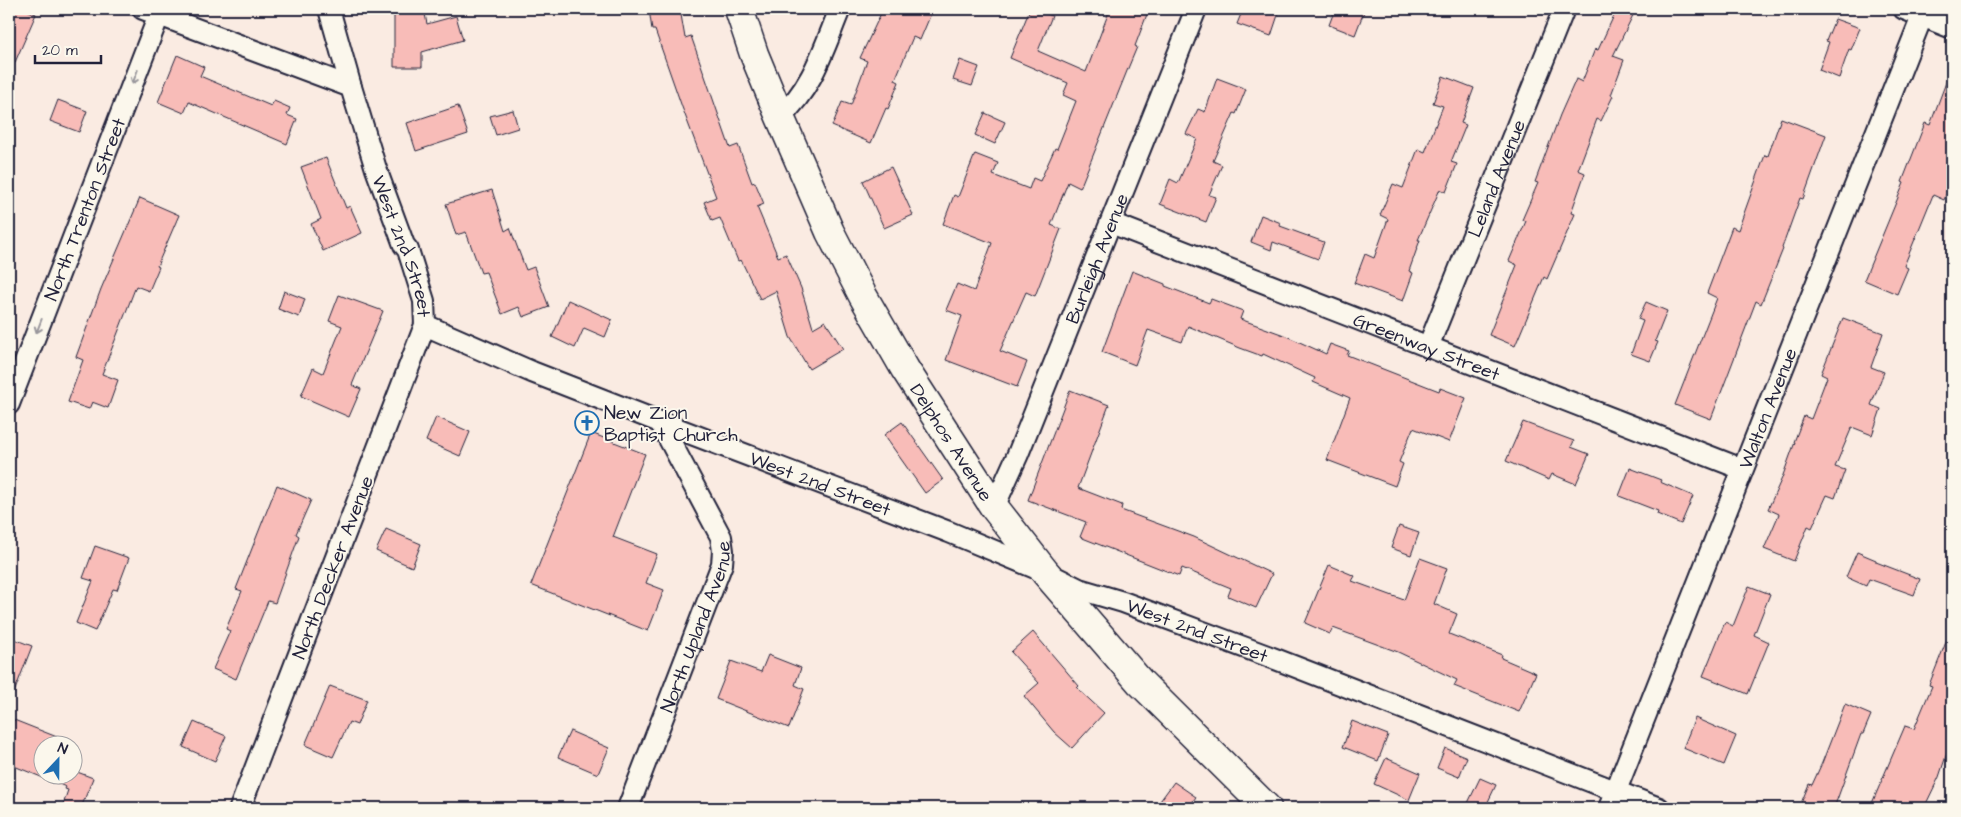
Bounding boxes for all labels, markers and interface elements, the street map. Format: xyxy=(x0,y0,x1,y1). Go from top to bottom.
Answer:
scale bar xyxy=(35,32,101,64)
text: 20 m xyxy=(42,40,78,61)
one-way arrow xyxy=(130,69,140,84)
street label: North Trenton Street xyxy=(38,114,133,305)
street label: Leland Avenue xyxy=(1462,116,1533,242)
street label: West 2nd Street xyxy=(364,172,437,318)
street label: Burleigh Avenue xyxy=(1059,190,1136,328)
street label: Greenway Street xyxy=(1349,307,1504,388)
one-way arrow xyxy=(34,318,43,334)
street label: Walton Avenue xyxy=(1732,344,1805,473)
street label: Delphos Avenue xyxy=(903,379,999,507)
place label: New Zion Baptist Church xyxy=(604,400,738,449)
church icon: New Zion Baptist Church xyxy=(574,410,600,436)
street label: West 2nd Street xyxy=(745,445,895,524)
street label: North Decker Avenue xyxy=(286,472,381,663)
street label: North Upland Avenue xyxy=(654,539,738,717)
street label: West 2nd Street xyxy=(1122,592,1272,670)
north arrow xyxy=(32,734,82,784)
text: N xyxy=(55,738,71,760)

